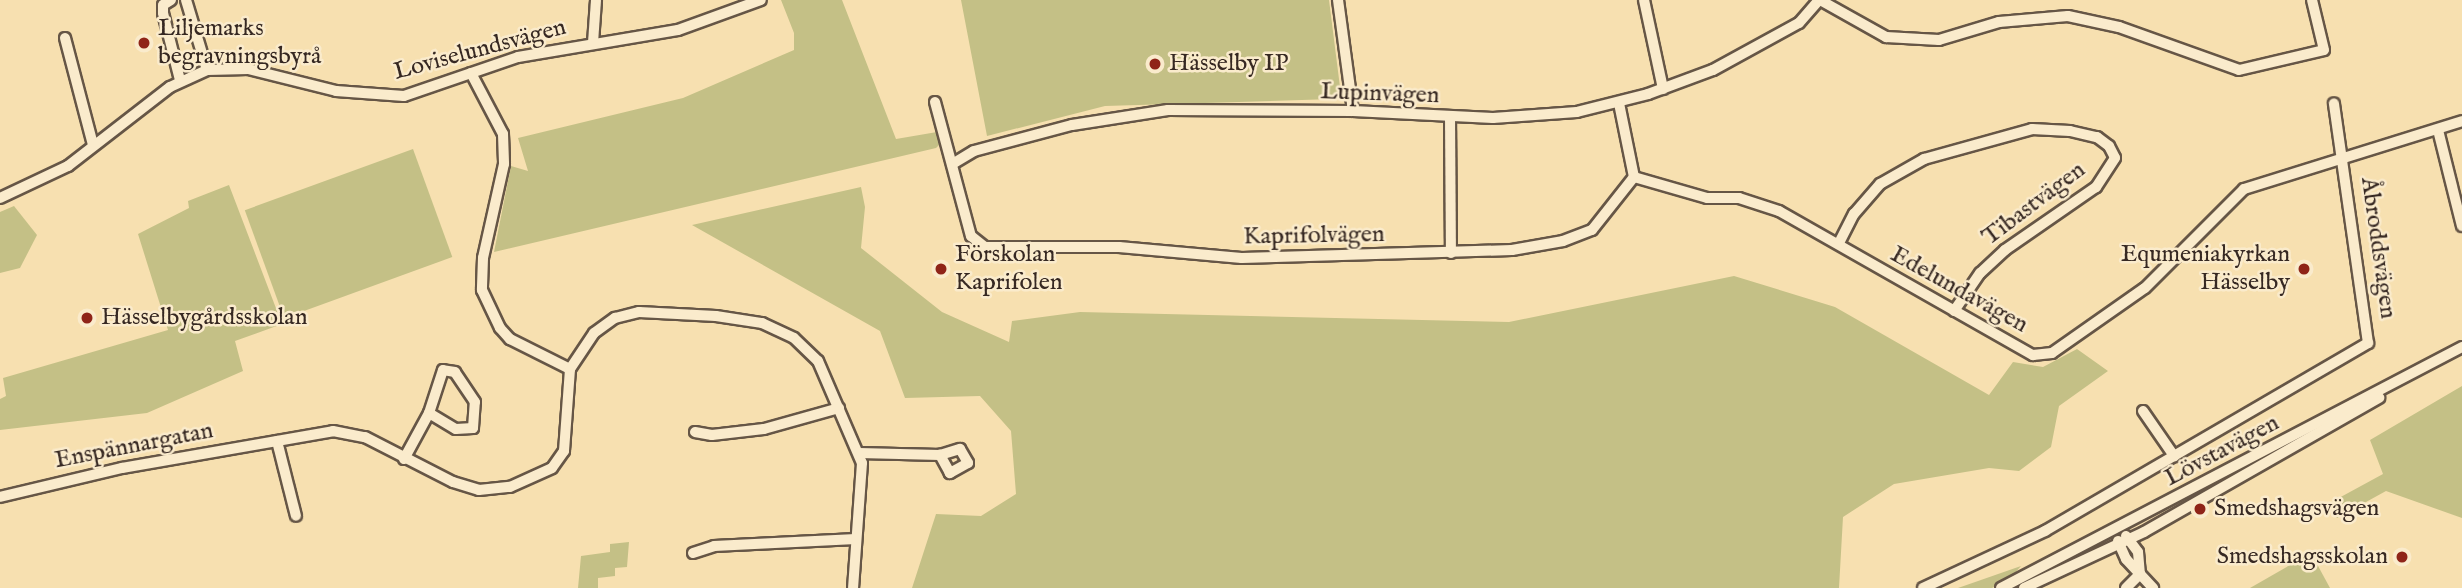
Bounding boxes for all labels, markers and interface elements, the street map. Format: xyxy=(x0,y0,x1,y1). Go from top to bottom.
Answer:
street label: Loviselundsvägen xyxy=(391,13,569,87)
place label: Liljemarks begravningsbyrå xyxy=(158,15,321,71)
marker: Liljemarks begravningsbyrå xyxy=(136,35,152,51)
place label: Hässelby IP xyxy=(1169,50,1288,78)
marker: Hässelby IP xyxy=(1147,56,1163,72)
street label: Lupinvägen xyxy=(1320,78,1440,110)
street label: Tibastvägen xyxy=(1977,156,2091,252)
street label: Åbroddsvägen xyxy=(2354,175,2402,321)
street label: Kaprifolvägen xyxy=(1243,220,1385,252)
street label: Edelundavägen xyxy=(1885,240,2033,340)
place label: Förskolan Kaprifolen xyxy=(955,241,1063,297)
place label: Equmeniakyrkan Hässelby xyxy=(2121,241,2290,297)
marker: Förskolan Kaprifolen xyxy=(933,261,949,277)
marker: Equmeniakyrkan Hässelby xyxy=(2296,261,2312,277)
place label: Hässelbygårdsskolan xyxy=(101,304,307,332)
marker: Hässelbygårdsskolan xyxy=(79,310,95,326)
street label: Lövstavägen xyxy=(2160,409,2284,493)
street label: Enspännargatan xyxy=(52,417,216,475)
place label: Smedshagsvägen xyxy=(2214,495,2379,523)
marker: Smedshagsvägen xyxy=(2192,501,2208,517)
place label: Smedshagsskolan xyxy=(2217,543,2388,571)
marker: Smedshagsskolan xyxy=(2394,549,2410,565)

